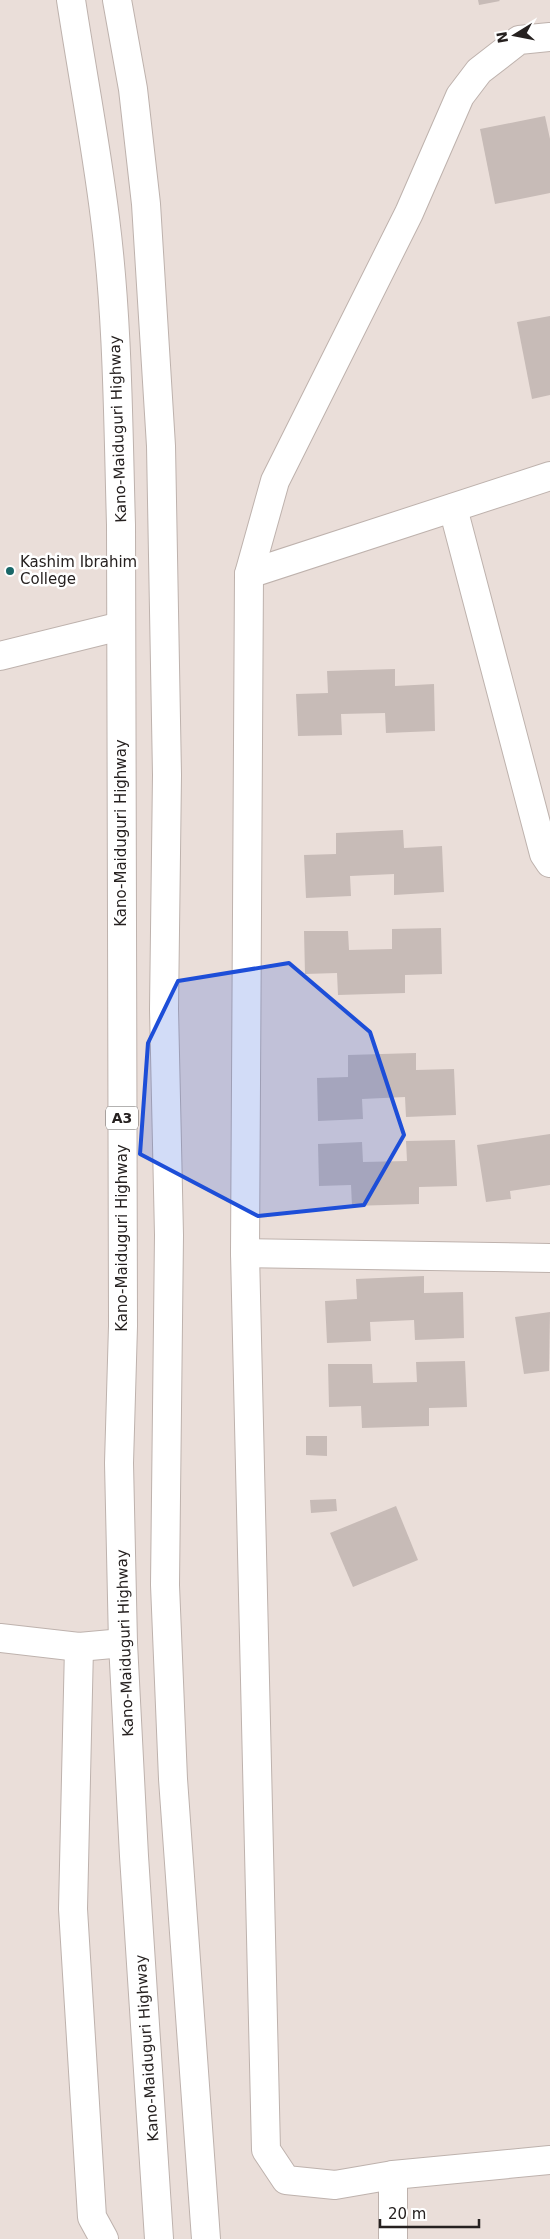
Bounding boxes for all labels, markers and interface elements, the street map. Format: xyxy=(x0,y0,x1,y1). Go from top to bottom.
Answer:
north arrow xyxy=(490,10,540,60)
text: N xyxy=(493,30,511,44)
street label: Kano-Maiduguri Highway xyxy=(106,335,130,523)
place label: Kashim Ibrahim College xyxy=(20,553,137,588)
marker: Kashim Ibrahim College xyxy=(4,565,16,577)
street label: Kano-Maiduguri Highway xyxy=(112,739,130,927)
road number: A3 xyxy=(106,1106,138,1130)
street label: Kano-Maiduguri Highway xyxy=(113,1144,131,1332)
street label: Kano-Maiduguri Highway xyxy=(113,1549,137,1737)
street label: Kano-Maiduguri Highway xyxy=(131,1954,163,2142)
scale bar xyxy=(380,2196,479,2228)
text: 20 m xyxy=(388,2205,426,2223)

